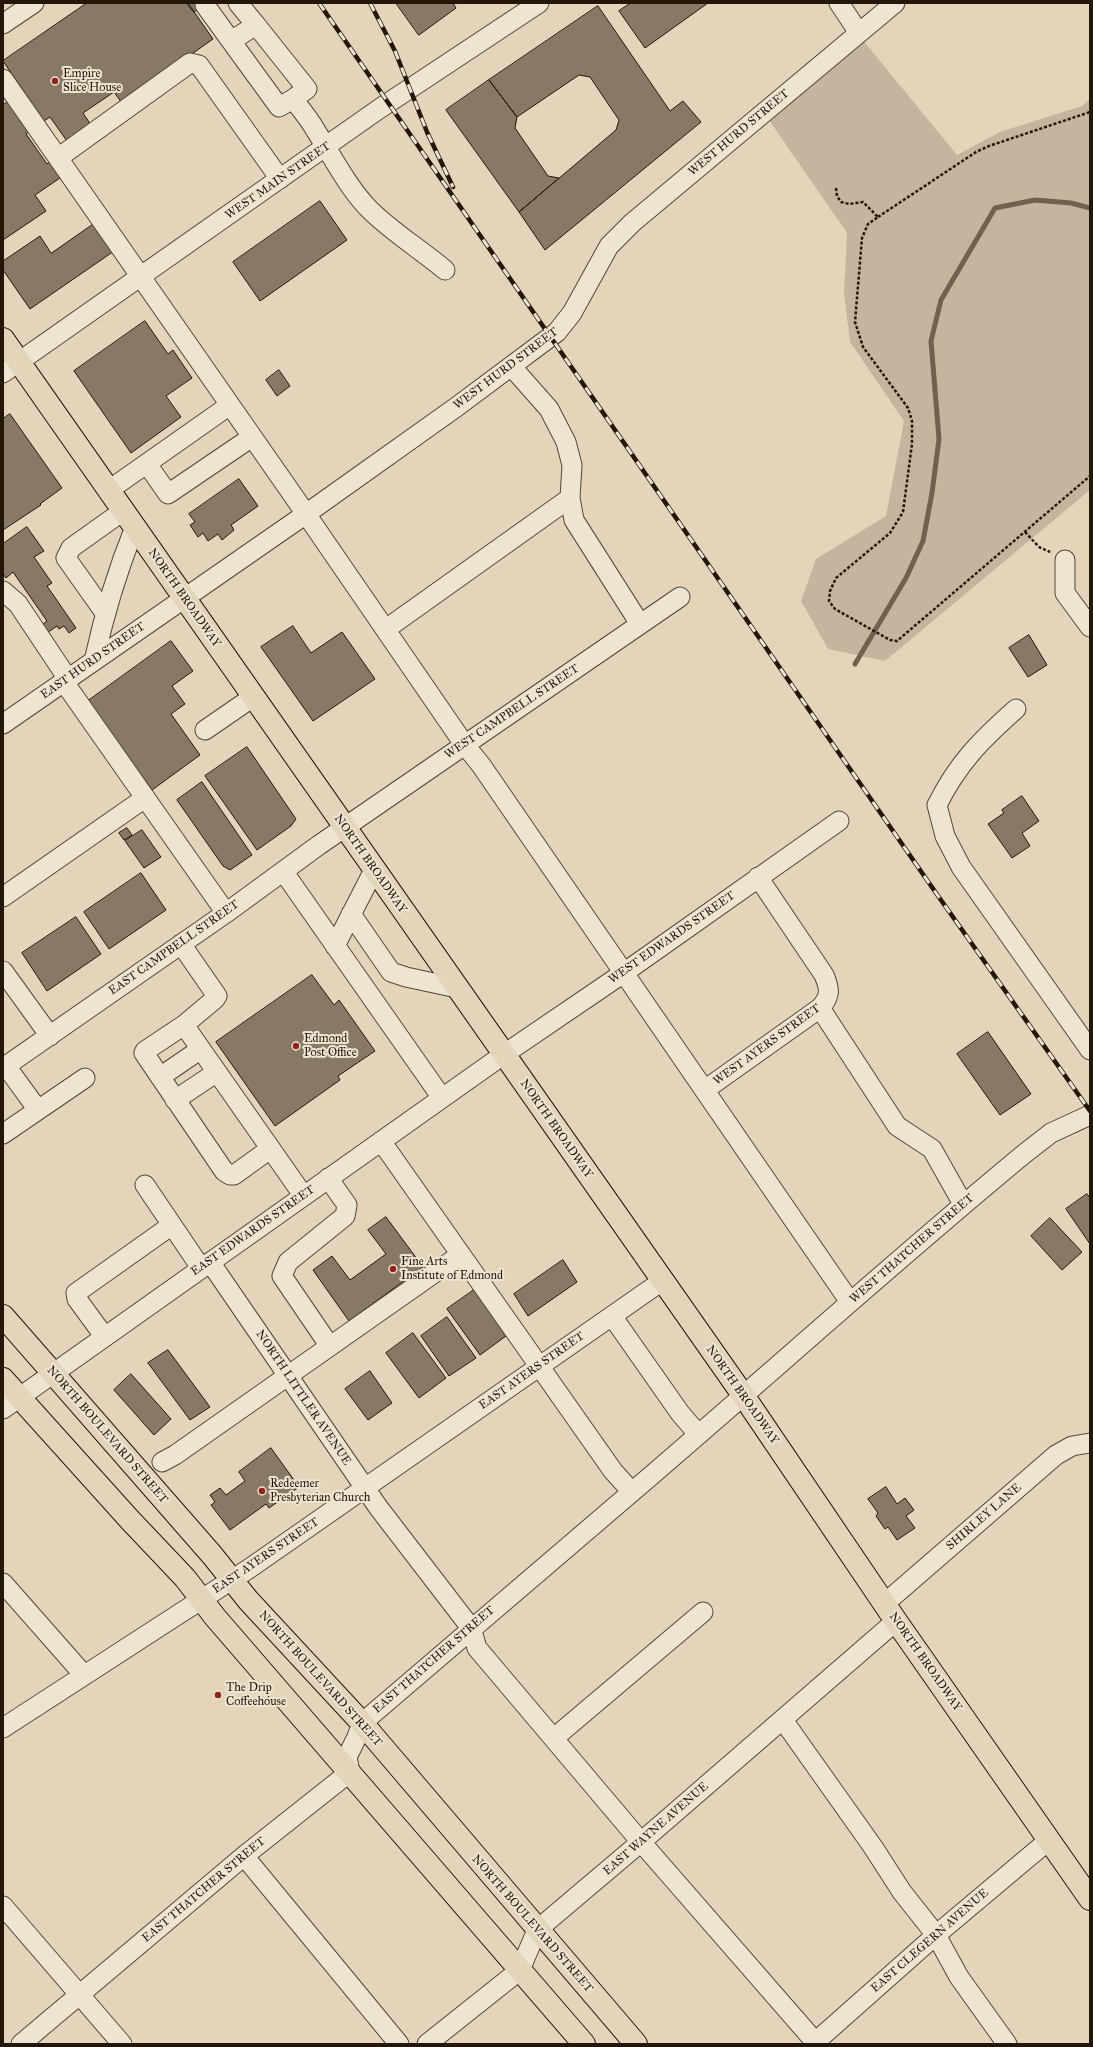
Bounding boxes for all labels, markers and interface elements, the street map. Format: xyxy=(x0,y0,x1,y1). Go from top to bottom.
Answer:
place label: Empire Slice House xyxy=(63,67,121,95)
marker: Empire Slice House xyxy=(50,76,60,86)
street label: WEST HURD STREET xyxy=(686,87,792,179)
street label: WEST MAIN STREET xyxy=(223,139,333,223)
street label: WEST HURD STREET xyxy=(451,325,561,413)
street label: NORTH BROADWAY xyxy=(144,546,224,650)
street label: EAST HURD STREET xyxy=(38,620,148,702)
street label: WEST CAMPBELL STREET xyxy=(442,662,582,762)
street label: NORTH BROADWAY xyxy=(330,812,410,916)
street label: WEST EDWARDS STREET xyxy=(606,889,738,987)
street label: EAST CAMPBELL STREET xyxy=(106,897,242,999)
street label: WEST AYERS STREET xyxy=(711,1001,823,1089)
place label: Edmond Post Office xyxy=(304,1032,357,1060)
marker: Edmond Post Office xyxy=(291,1041,301,1051)
street label: NORTH BROADWAY xyxy=(516,1077,596,1181)
street label: EAST EDWARDS STREET xyxy=(188,1183,318,1279)
street label: WEST THATCHER STREET xyxy=(847,1191,977,1307)
place label: Fine Arts Institute of Edmond xyxy=(401,1255,503,1283)
marker: Fine Arts Institute of Edmond xyxy=(388,1264,398,1274)
street label: NORTH LITTLER AVENUE xyxy=(252,1328,354,1468)
street label: EAST AYERS STREET xyxy=(476,1329,588,1413)
street label: NORTH BROADWAY xyxy=(702,1343,782,1447)
street label: NORTH BOULEVARD STREET xyxy=(43,1363,171,1507)
place label: Redeemer Presbyterian Church xyxy=(270,1477,370,1505)
street label: SHIRLEY LANE xyxy=(944,1481,1024,1553)
marker: Redeemer Presbyterian Church xyxy=(257,1486,267,1496)
street label: EAST AYERS STREET xyxy=(210,1515,322,1597)
street label: EAST THATCHER STREET xyxy=(370,1603,498,1717)
street label: NORTH BOULEVARD STREET xyxy=(255,1608,385,1750)
street label: NORTH BROADWAY xyxy=(885,1610,965,1714)
place label: The Drip Coffeehouse xyxy=(226,1681,286,1709)
marker: The Drip Coffeehouse xyxy=(213,1690,223,1700)
street label: EAST WAYNE AVENUE xyxy=(600,1779,712,1879)
street label: EAST THATCHER STREET xyxy=(140,1834,268,1946)
street label: NORTH BOULEVARD STREET xyxy=(468,1852,596,1996)
street label: EAST CLEGERN AVENUE xyxy=(868,1886,992,1996)

